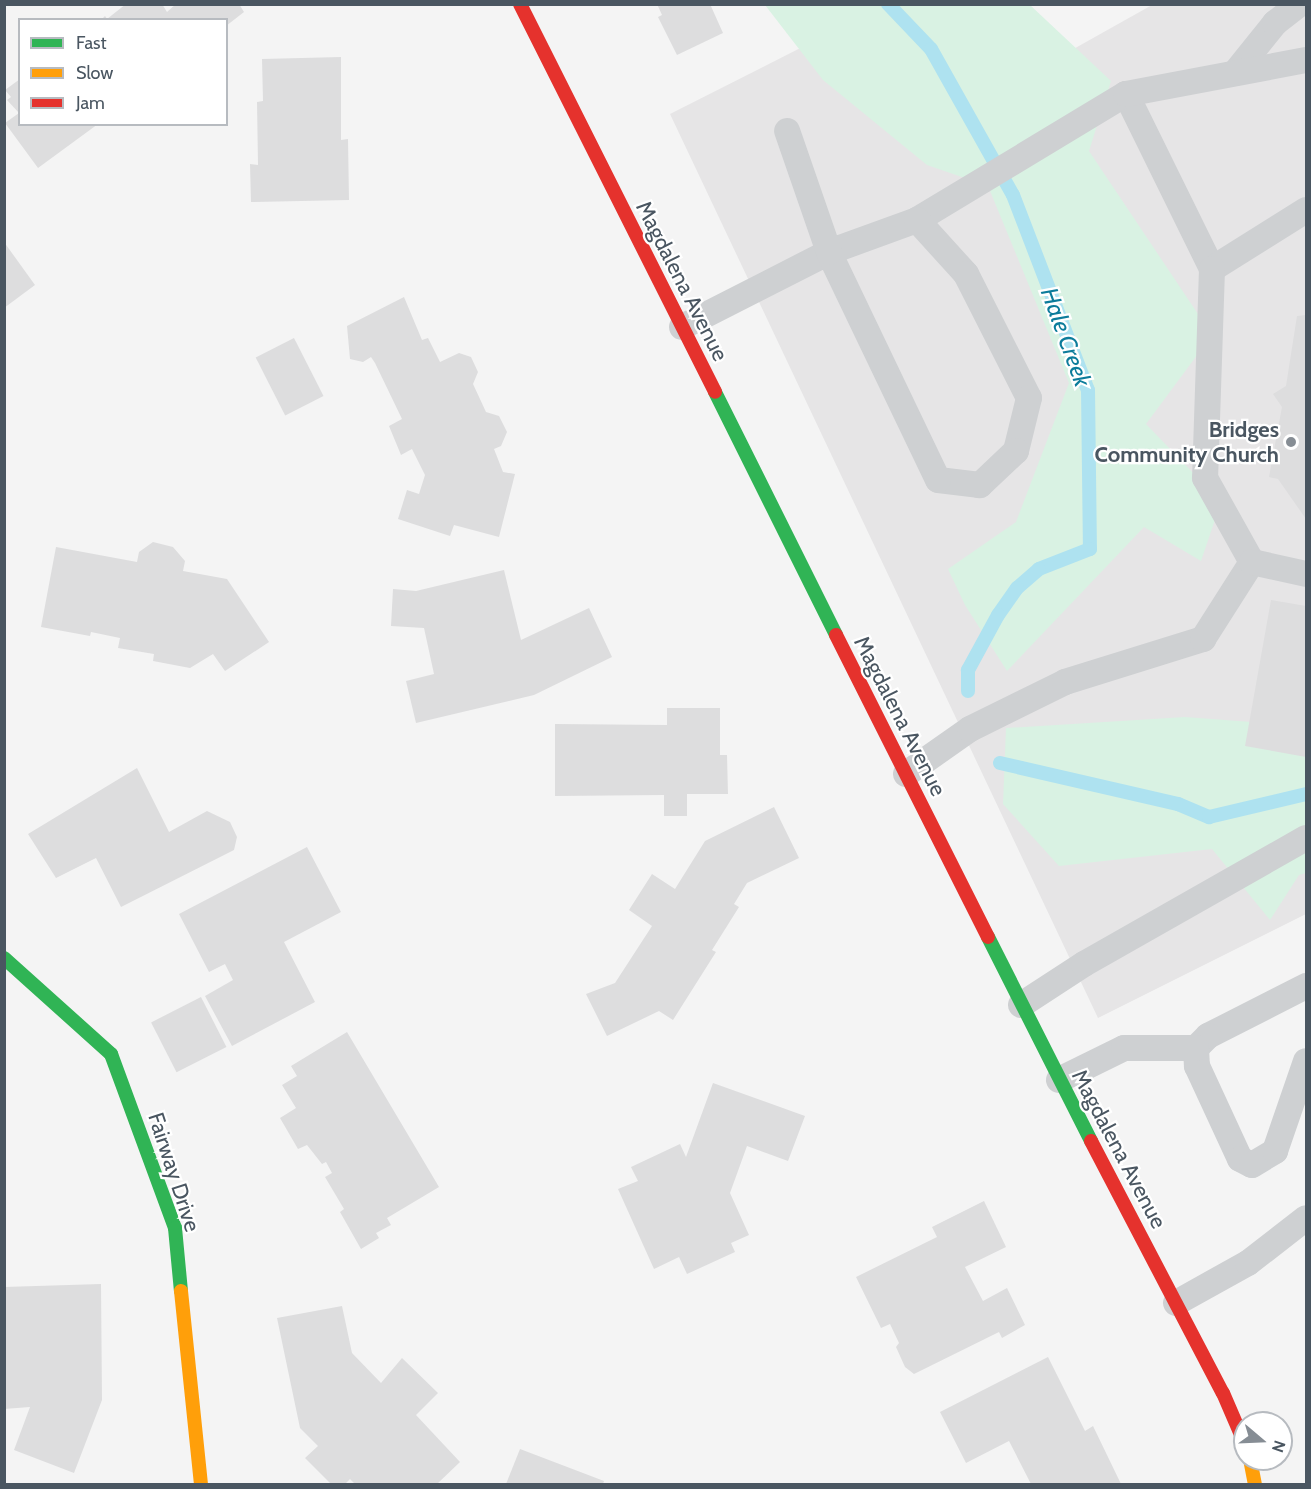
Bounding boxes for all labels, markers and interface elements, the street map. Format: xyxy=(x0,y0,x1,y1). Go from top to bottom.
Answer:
legend xyxy=(18,18,228,126)
text: Fast xyxy=(76,32,107,54)
text: Slow xyxy=(76,62,113,84)
text: Jam xyxy=(76,92,105,114)
street label: Magdalena Avenue xyxy=(630,197,734,365)
water label: Hale Creek xyxy=(1035,283,1097,391)
place label: Bridges Community Church xyxy=(1094,416,1279,468)
marker: Bridges Community Church xyxy=(1284,435,1298,449)
street label: Magdalena Avenue xyxy=(848,632,952,800)
street label: Magdalena Avenue xyxy=(1066,1065,1172,1233)
street label: Fairway Drive xyxy=(142,1109,206,1235)
north arrow xyxy=(1233,1411,1293,1471)
text: N xyxy=(1268,1438,1289,1455)

